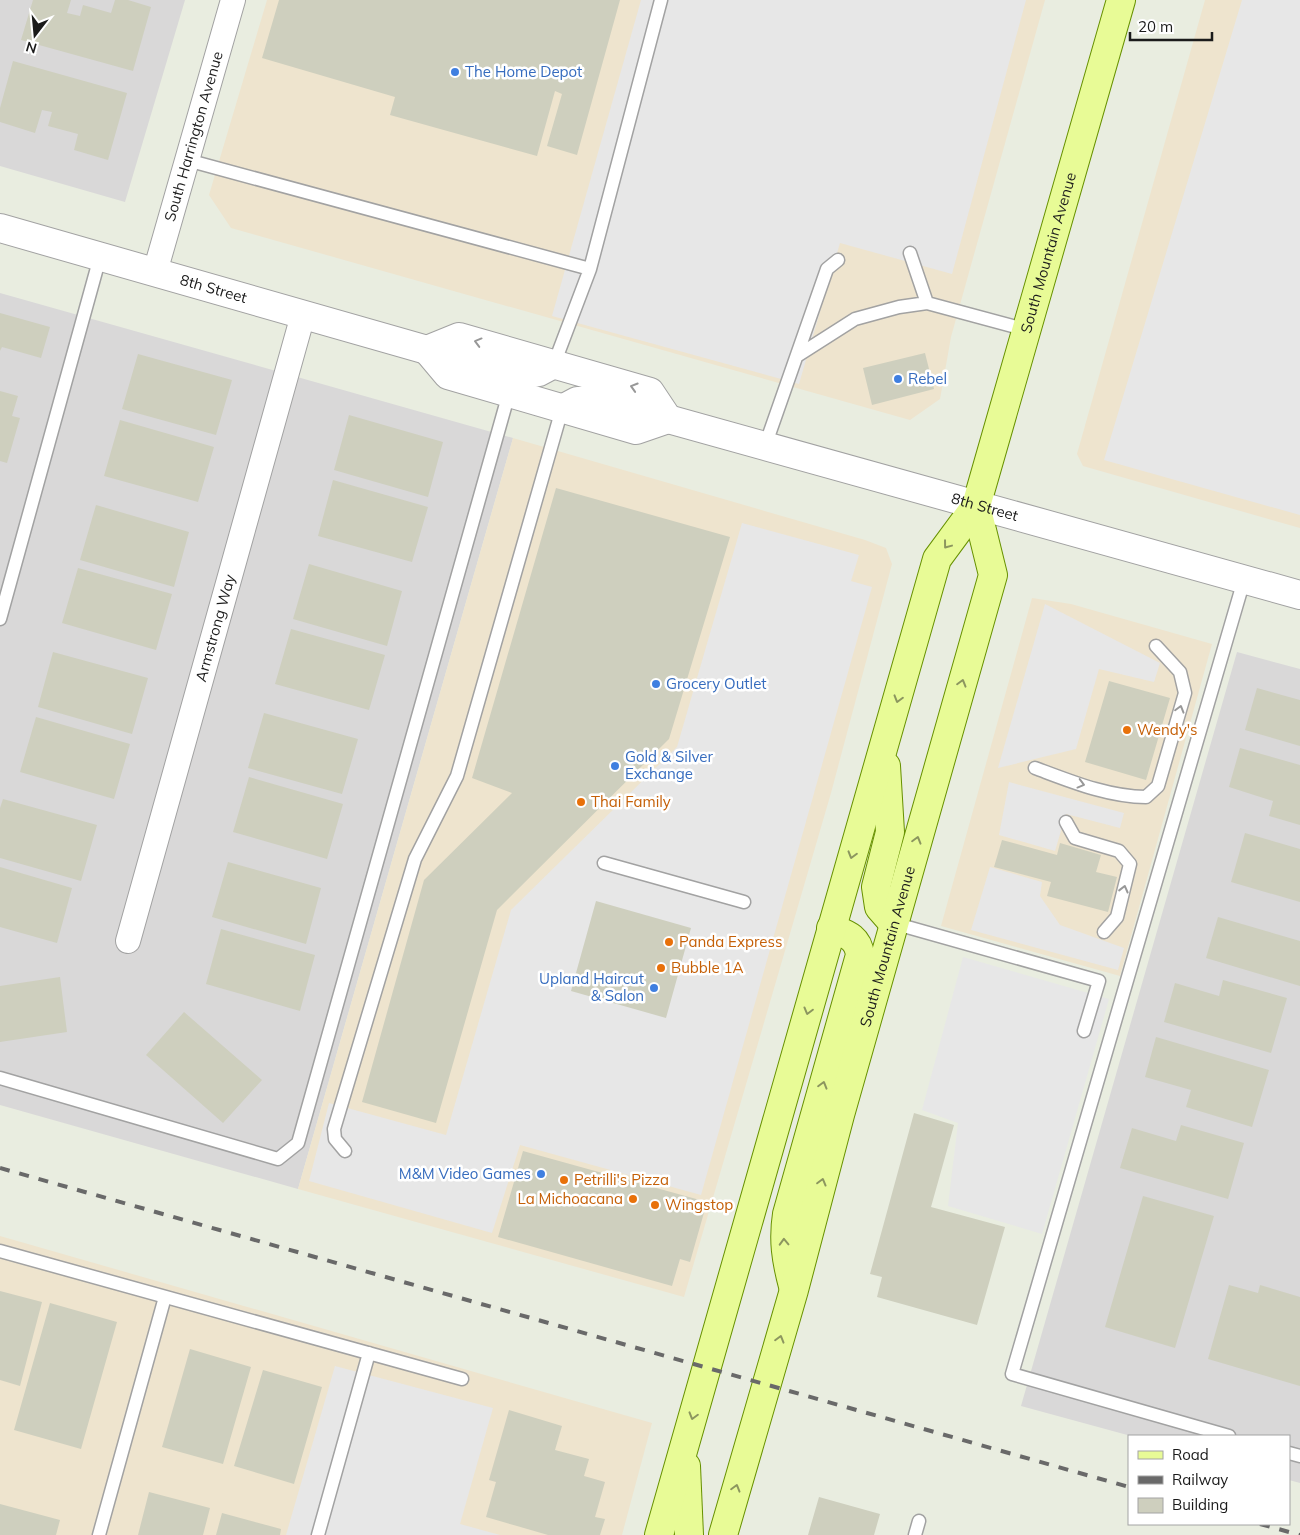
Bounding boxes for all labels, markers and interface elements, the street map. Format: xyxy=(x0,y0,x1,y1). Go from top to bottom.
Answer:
north arrow xyxy=(10,10,60,60)
scale bar xyxy=(1130,10,1212,42)
text: 20 m xyxy=(1138,17,1173,36)
text: N xyxy=(24,37,39,58)
street label: South Harrington Avenue xyxy=(160,49,227,224)
place label: The Home Depot xyxy=(465,62,582,81)
marker: The Home Depot xyxy=(449,66,461,78)
street label: South Mountain Avenue xyxy=(1016,170,1080,335)
street label: 8th Street xyxy=(178,270,249,307)
one-way arrow xyxy=(474,338,482,348)
place label: Rebel xyxy=(908,369,947,388)
marker: Rebel xyxy=(892,373,904,385)
one-way arrow xyxy=(630,383,639,393)
street label: 8th Street xyxy=(949,488,1020,525)
one-way arrow xyxy=(944,539,953,549)
street label: Armstrong Way xyxy=(191,572,239,684)
place label: Grocery Outlet xyxy=(666,674,767,693)
marker: Grocery Outlet xyxy=(650,678,662,690)
one-way arrow xyxy=(956,680,966,688)
one-way arrow xyxy=(893,694,903,702)
one-way arrow xyxy=(1174,706,1184,714)
place label: Wendy's xyxy=(1137,720,1197,739)
marker: Wendy's xyxy=(1121,724,1133,736)
place label: Gold & Silver Exchange xyxy=(625,747,713,783)
marker: Gold & Silver Exchange xyxy=(609,760,621,772)
one-way arrow xyxy=(1077,778,1085,789)
place label: Thai Family xyxy=(591,792,671,811)
marker: Thai Family xyxy=(575,796,587,808)
one-way arrow xyxy=(911,835,922,844)
one-way arrow xyxy=(848,850,858,858)
street label: South Mountain Avenue xyxy=(855,864,919,1029)
one-way arrow xyxy=(1118,885,1129,894)
place label: Panda Express xyxy=(679,932,782,951)
marker: Panda Express xyxy=(663,936,675,948)
place label: Bubble 1A xyxy=(671,958,744,977)
marker: Bubble 1A xyxy=(655,962,667,974)
place label: Upland Haircut & Salon xyxy=(539,969,644,1005)
marker: Upland Haircut & Salon xyxy=(648,982,660,994)
one-way arrow xyxy=(803,1006,813,1015)
one-way arrow xyxy=(818,1081,828,1089)
place label: M&M Video Games xyxy=(399,1164,531,1183)
marker: M&M Video Games xyxy=(535,1168,547,1180)
place label: Petrilli's Pizza xyxy=(574,1170,669,1189)
marker: Petrilli's Pizza xyxy=(558,1174,570,1186)
one-way arrow xyxy=(816,1178,826,1186)
place label: La Michoacana xyxy=(518,1189,623,1208)
marker: La Michoacana xyxy=(627,1193,639,1205)
place label: Wingstop xyxy=(665,1195,733,1214)
marker: Wingstop xyxy=(649,1199,661,1211)
one-way arrow xyxy=(779,1238,789,1246)
one-way arrow xyxy=(774,1335,784,1343)
one-way arrow xyxy=(689,1411,699,1419)
legend xyxy=(1128,1435,1290,1525)
text: Road xyxy=(1172,1445,1209,1464)
text: Railway xyxy=(1172,1470,1228,1489)
one-way arrow xyxy=(731,1485,741,1493)
text: Building xyxy=(1172,1495,1228,1514)

